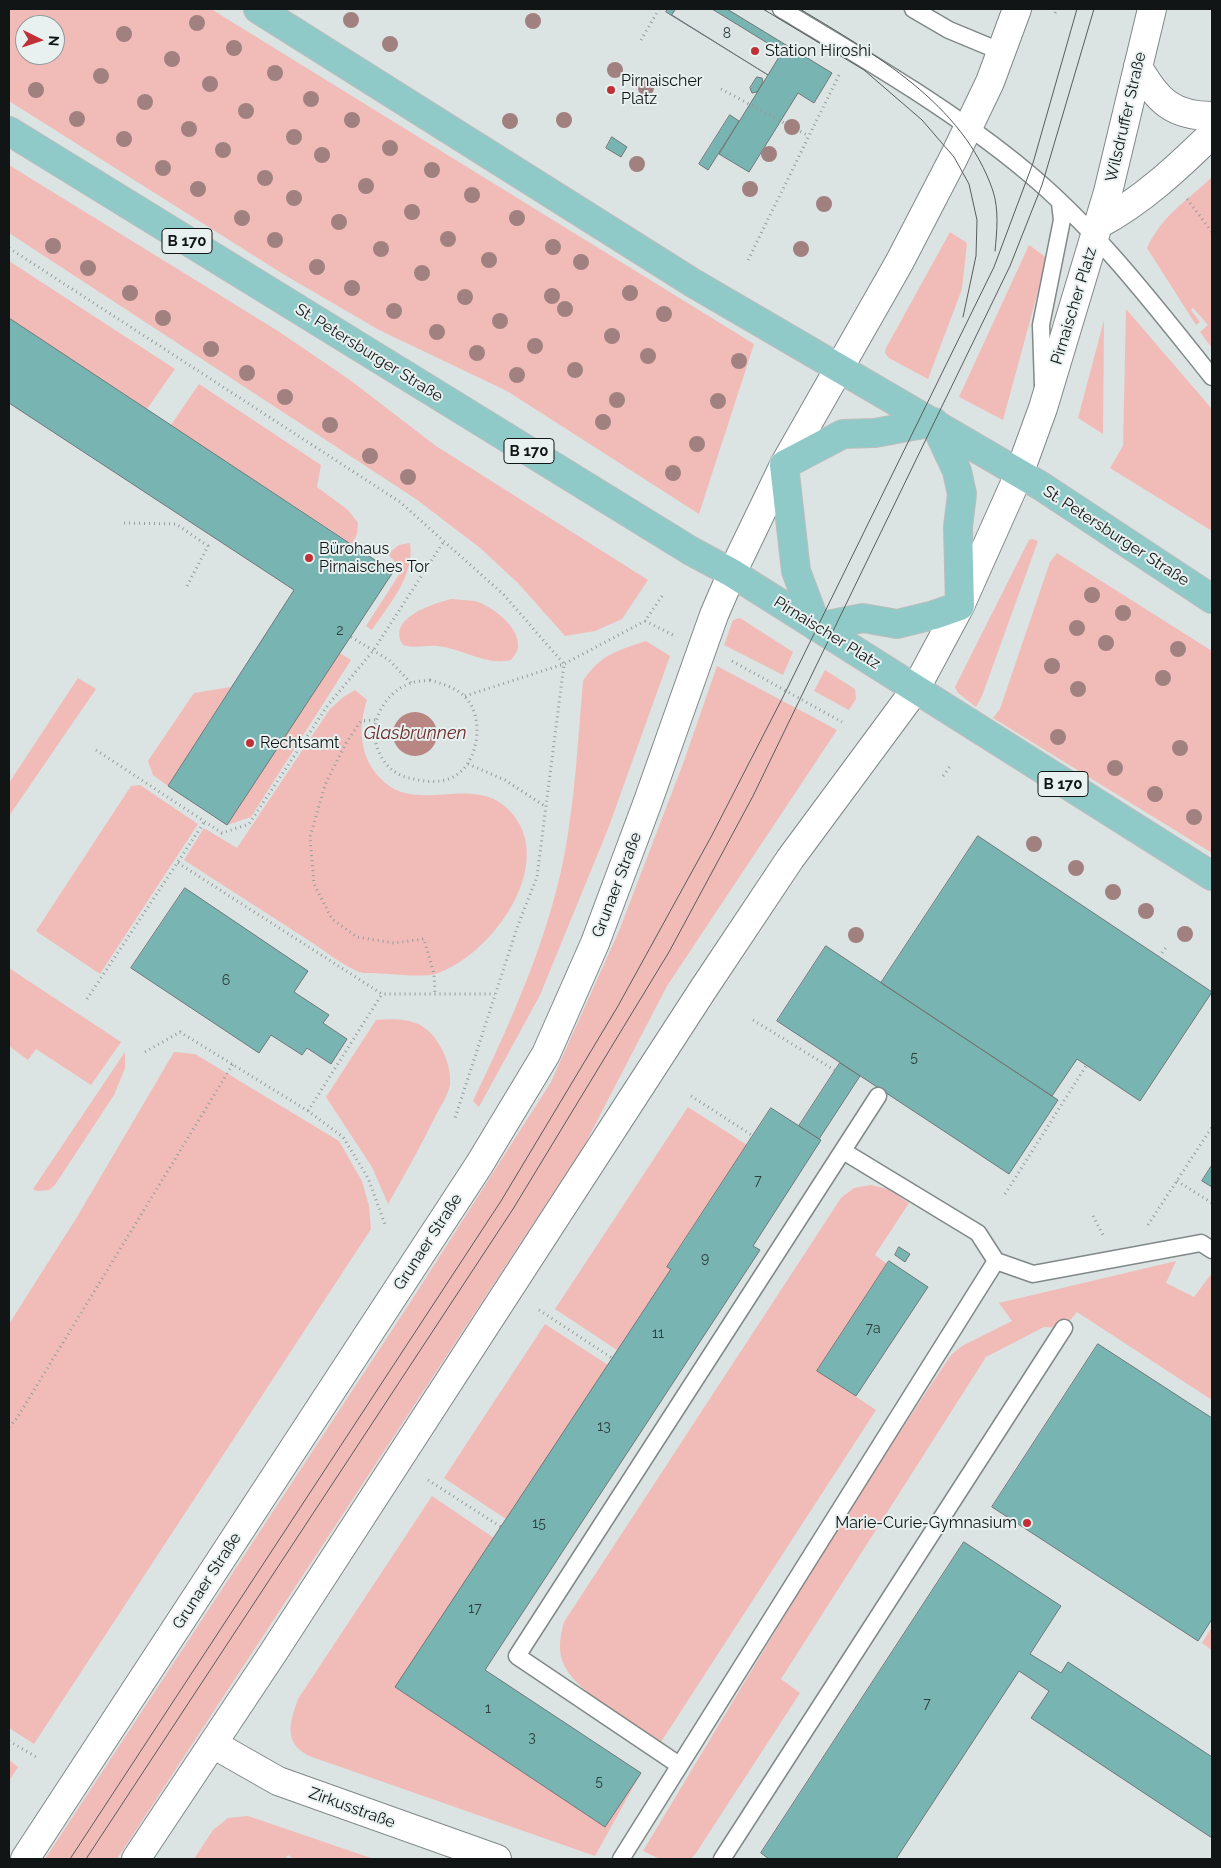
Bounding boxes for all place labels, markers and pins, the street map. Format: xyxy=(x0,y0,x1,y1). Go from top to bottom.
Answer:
place label: Station Hiroshi xyxy=(765,41,871,61)
marker: Station Hiroshi xyxy=(749,45,761,57)
place label: Pirnaischer Platz xyxy=(621,71,702,109)
marker: Pirnaischer Platz xyxy=(605,84,617,96)
place label: Bürohaus Pirnaisches Tor xyxy=(319,539,430,577)
marker: Bürohaus Pirnaisches Tor xyxy=(303,552,315,564)
place label: Rechtsamt xyxy=(260,733,339,753)
marker: Rechtsamt xyxy=(244,737,256,749)
place label: Marie-Curie-Gymnasium xyxy=(835,1513,1017,1533)
marker: Marie-Curie-Gymnasium xyxy=(1021,1517,1033,1529)

